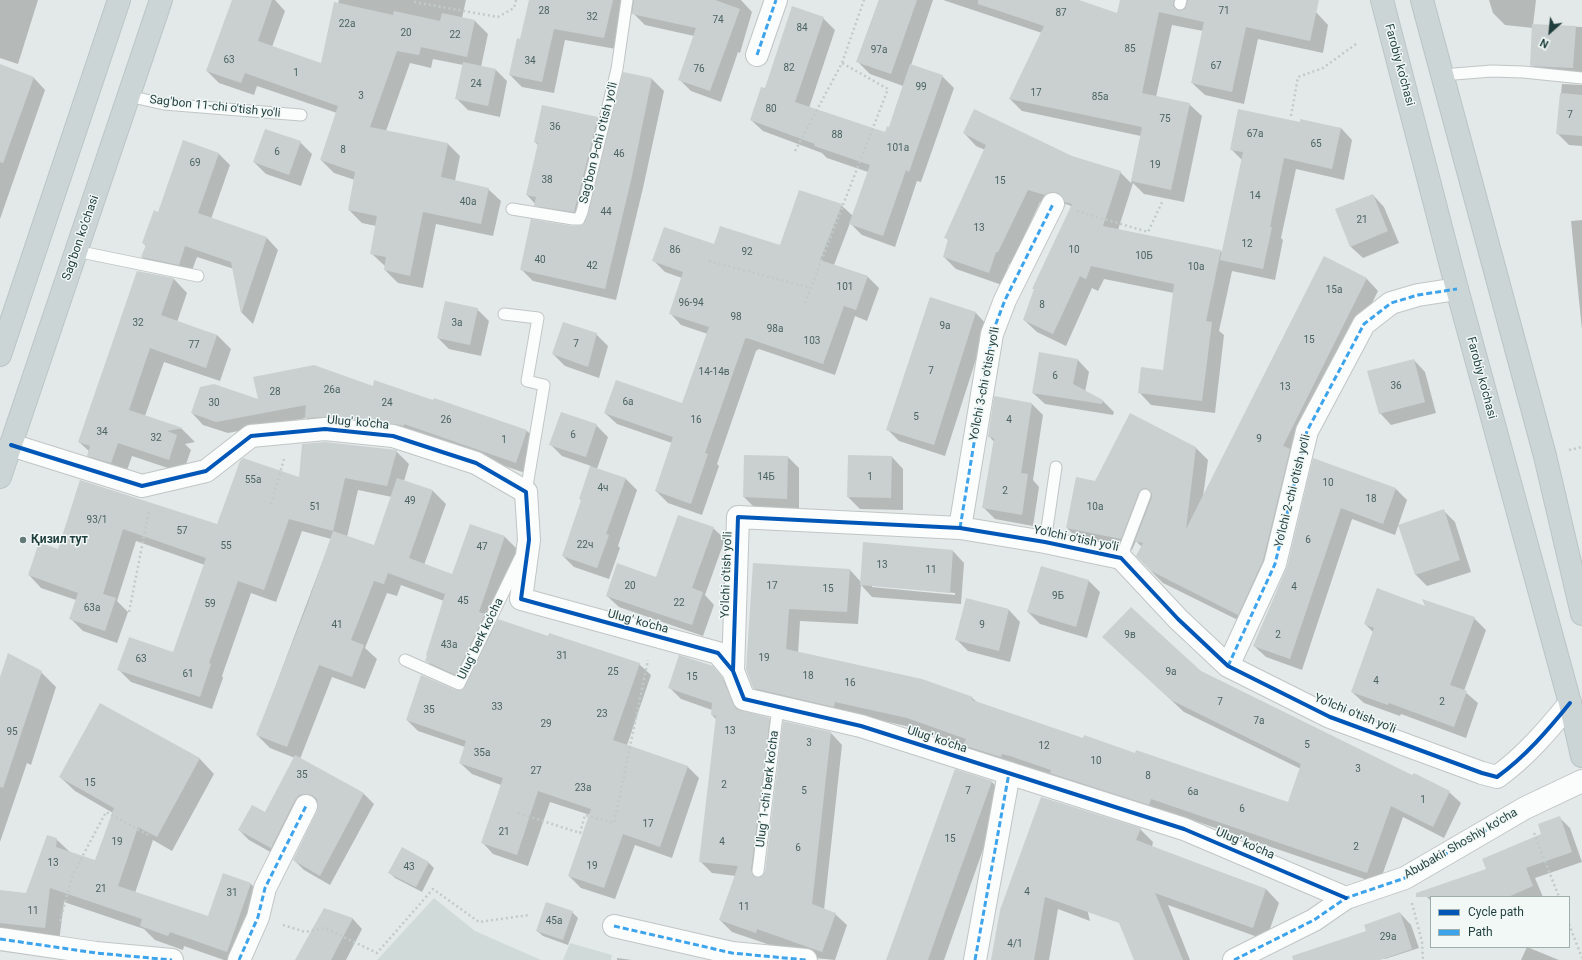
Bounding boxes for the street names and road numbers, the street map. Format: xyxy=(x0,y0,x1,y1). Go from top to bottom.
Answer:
street label: Farobiy ko'chasi xyxy=(1381,22,1417,108)
street label: Sag'bon 9-chi o'tish yo'li xyxy=(577,81,621,205)
street label: Sag'bon 11-chi o'tish yo'li xyxy=(149,93,281,121)
street label: Sag’bon ko’chasi xyxy=(60,194,102,282)
street label: Yo'lchi 3-chi o'tish yo'li xyxy=(967,326,1003,442)
street label: Farobiy ko'chasi xyxy=(1463,335,1499,421)
street label: Ulug' ko'cha xyxy=(326,413,390,433)
street label: Yo'lchi 2-chi o'tish yo'li xyxy=(1272,433,1314,549)
street label: Yo'lchi o'tish yo'li xyxy=(1032,523,1120,555)
street label: Yo'lchi o'tish yo'li xyxy=(718,531,736,619)
street label: Ulug' berk ko'cha xyxy=(455,596,507,682)
street label: Ulug' ko'cha xyxy=(606,607,670,637)
street label: Yo'lchi o'tish yo'li xyxy=(1312,691,1398,737)
street label: Ulug' ko'cha xyxy=(905,724,969,756)
street label: Ulug' 1-chi berk ko'cha xyxy=(754,730,782,848)
street label: Abubakir Shoshiy ko'cha xyxy=(1402,806,1520,882)
street label: Ulug' ko'cha xyxy=(1213,825,1277,863)

